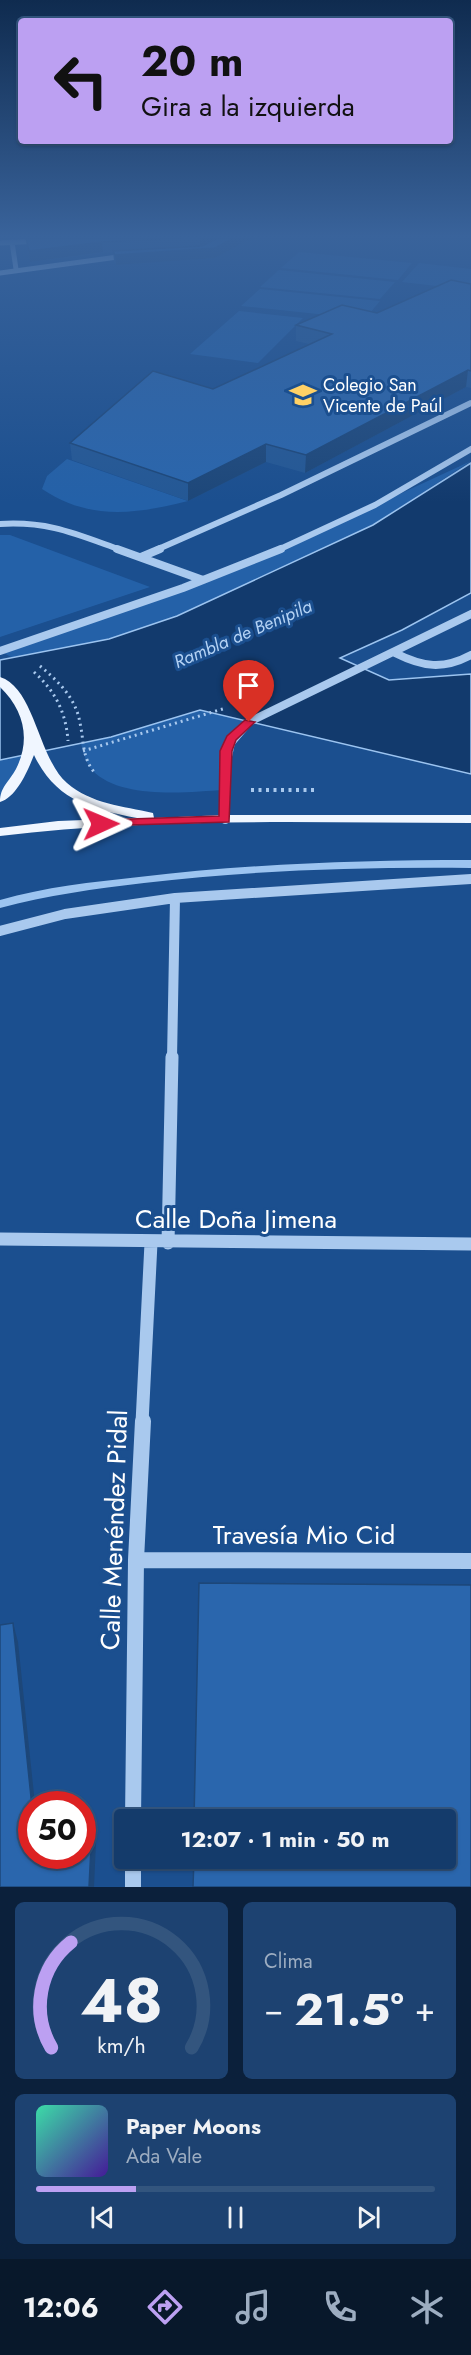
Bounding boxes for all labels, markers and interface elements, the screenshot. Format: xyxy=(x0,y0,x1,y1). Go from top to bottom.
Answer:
text: 20 m xyxy=(141,31,243,92)
icon: left xyxy=(42,42,120,120)
text: Gira a la izquierda xyxy=(141,87,355,126)
place label: Colegio San Vicente de Paúl xyxy=(323,372,442,419)
school or university icon: Colegio San Vicente de Paúl xyxy=(288,380,318,410)
water label: Rambla de Benipila xyxy=(170,593,316,675)
pin xyxy=(223,660,274,722)
icon: arrive xyxy=(232,669,265,702)
position arrow xyxy=(69,792,133,856)
street label: Calle Doña Jimena xyxy=(135,1200,337,1238)
street label: Calle Menéndez Pidal xyxy=(91,1409,137,1651)
street label: Travesía Mio Cid xyxy=(213,1516,395,1554)
speed limit sign: 50 xyxy=(18,1791,96,1869)
text: 12:07 · 1 min · 50 m xyxy=(180,1823,390,1855)
text: Clima xyxy=(264,1947,313,1976)
text: 48 xyxy=(80,1955,163,2045)
text: 21.5° xyxy=(294,1977,404,2042)
text: − xyxy=(264,1986,283,2033)
text: + xyxy=(415,1986,435,2033)
text: km/h xyxy=(97,2030,146,2061)
text: Paper Moons xyxy=(126,2110,261,2142)
text: Ada Vale xyxy=(126,2142,202,2171)
icon: previous xyxy=(86,2201,119,2234)
icon: pause xyxy=(219,2201,252,2234)
icon: next xyxy=(352,2201,385,2234)
icon: directions xyxy=(144,2286,186,2328)
icon: music xyxy=(232,2286,274,2328)
icon: phone xyxy=(319,2286,361,2328)
icon: climate xyxy=(406,2286,448,2328)
text: 12:06 xyxy=(23,2288,99,2327)

